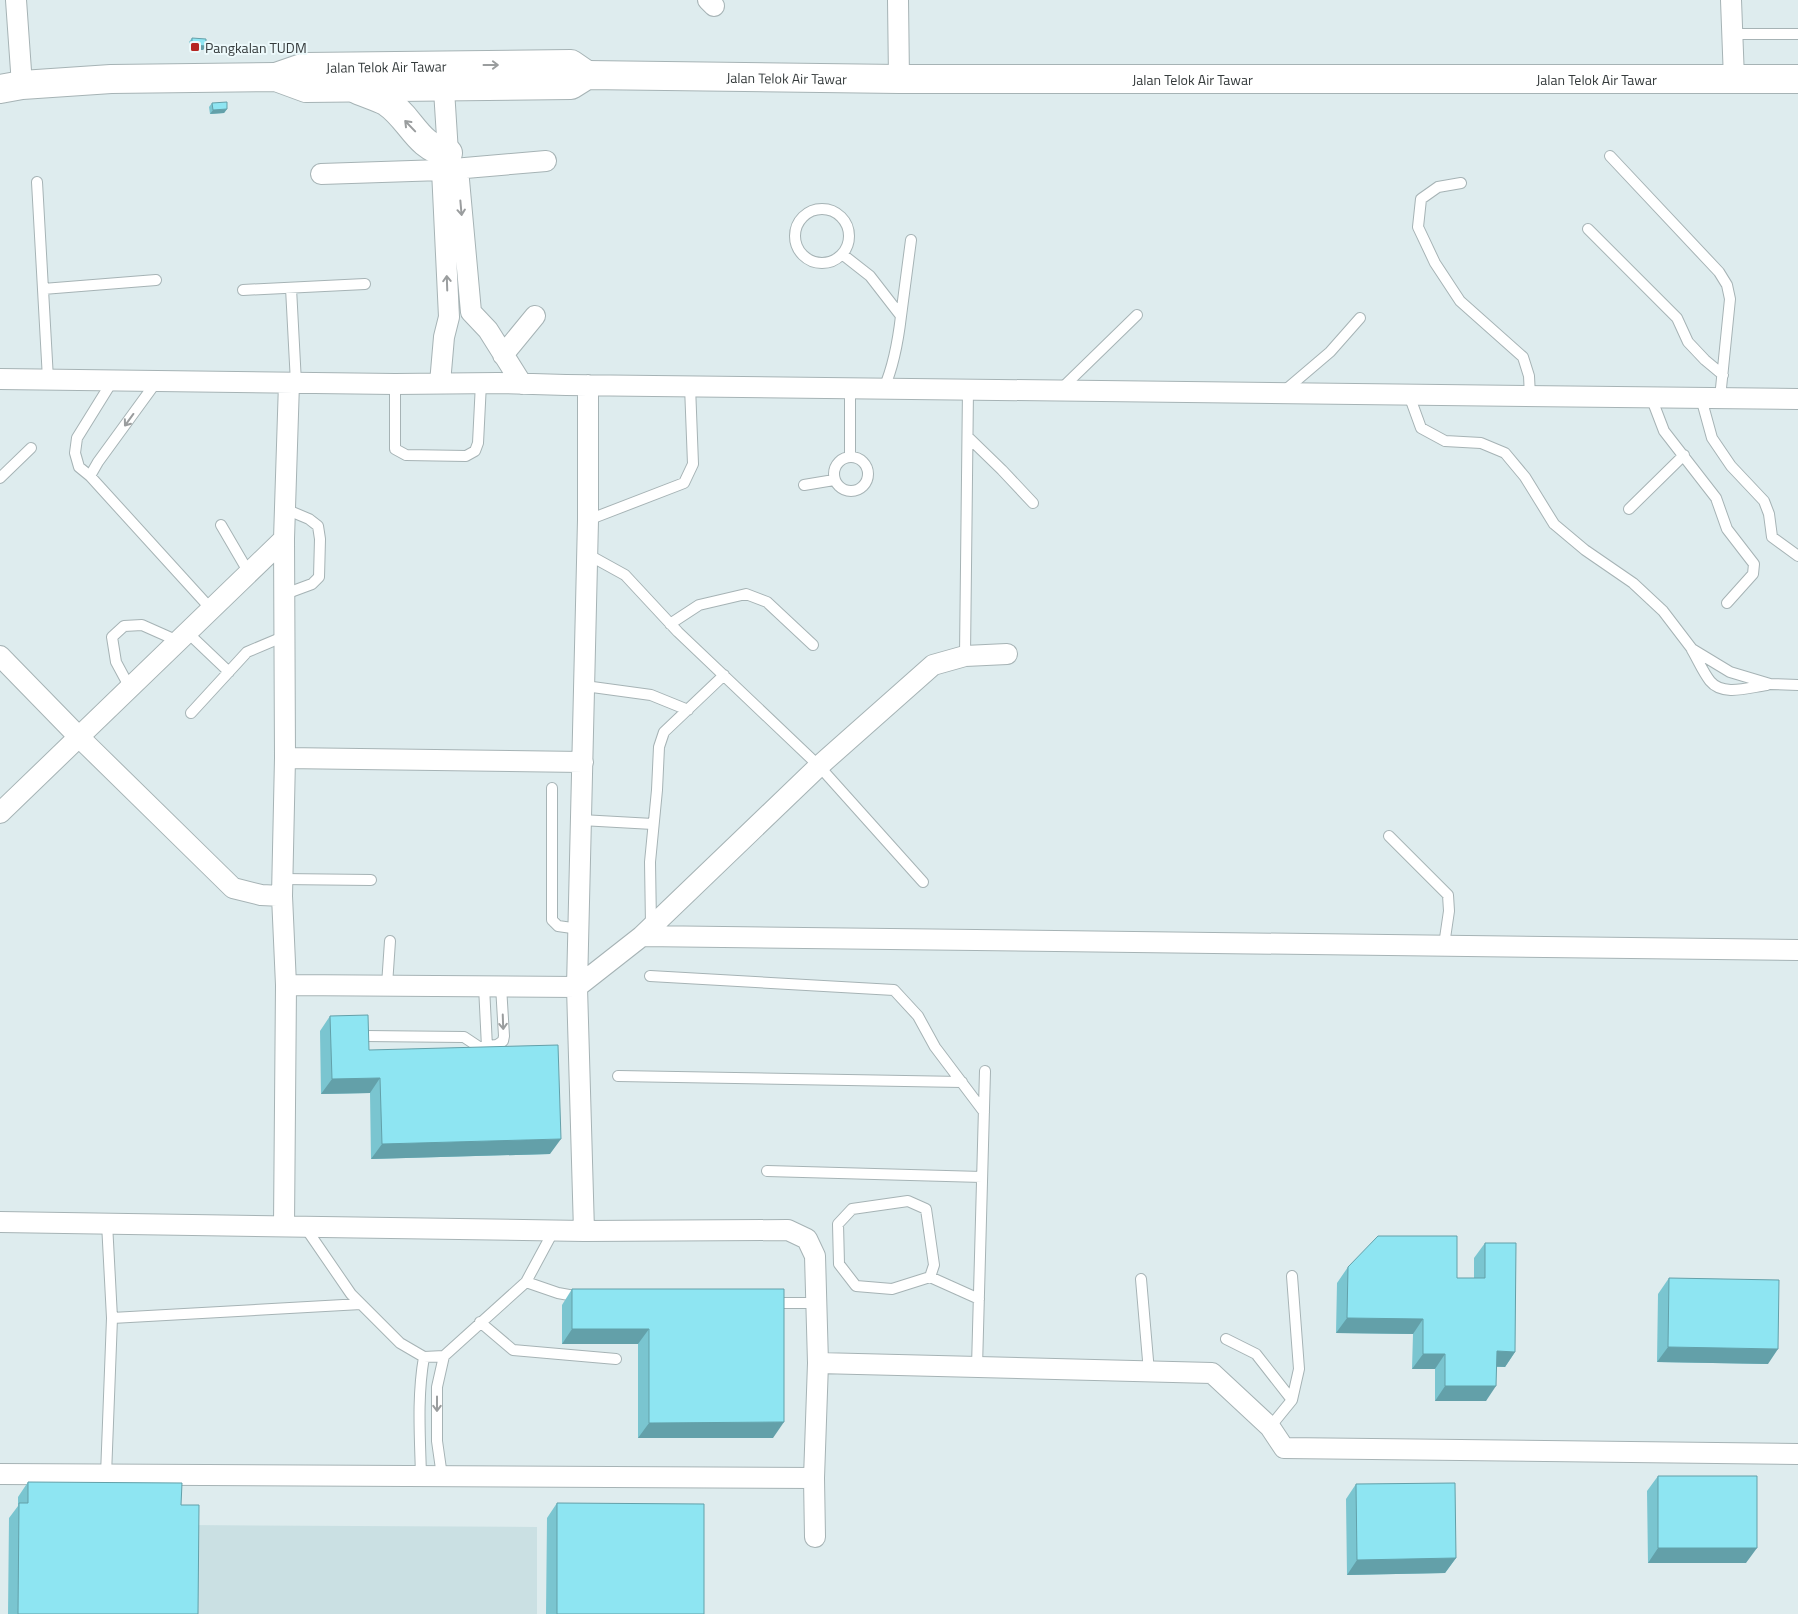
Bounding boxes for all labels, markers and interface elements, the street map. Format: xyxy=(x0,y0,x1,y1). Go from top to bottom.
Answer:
place label: Pangkalan TUDM xyxy=(205,37,307,58)
marker: Pangkalan TUDM xyxy=(189,41,201,53)
street label: Jalan Telok Air Tawar xyxy=(326,55,447,77)
one-way arrow xyxy=(483,60,499,69)
street label: Jalan Telok Air Tawar xyxy=(726,66,847,89)
street label: Jalan Telok Air Tawar xyxy=(1132,69,1253,90)
street label: Jalan Telok Air Tawar xyxy=(1536,69,1657,90)
one-way arrow xyxy=(404,119,416,132)
one-way arrow xyxy=(456,200,466,216)
one-way arrow xyxy=(443,275,452,291)
one-way arrow xyxy=(123,413,134,426)
one-way arrow xyxy=(499,1014,508,1030)
one-way arrow xyxy=(432,1395,442,1411)

